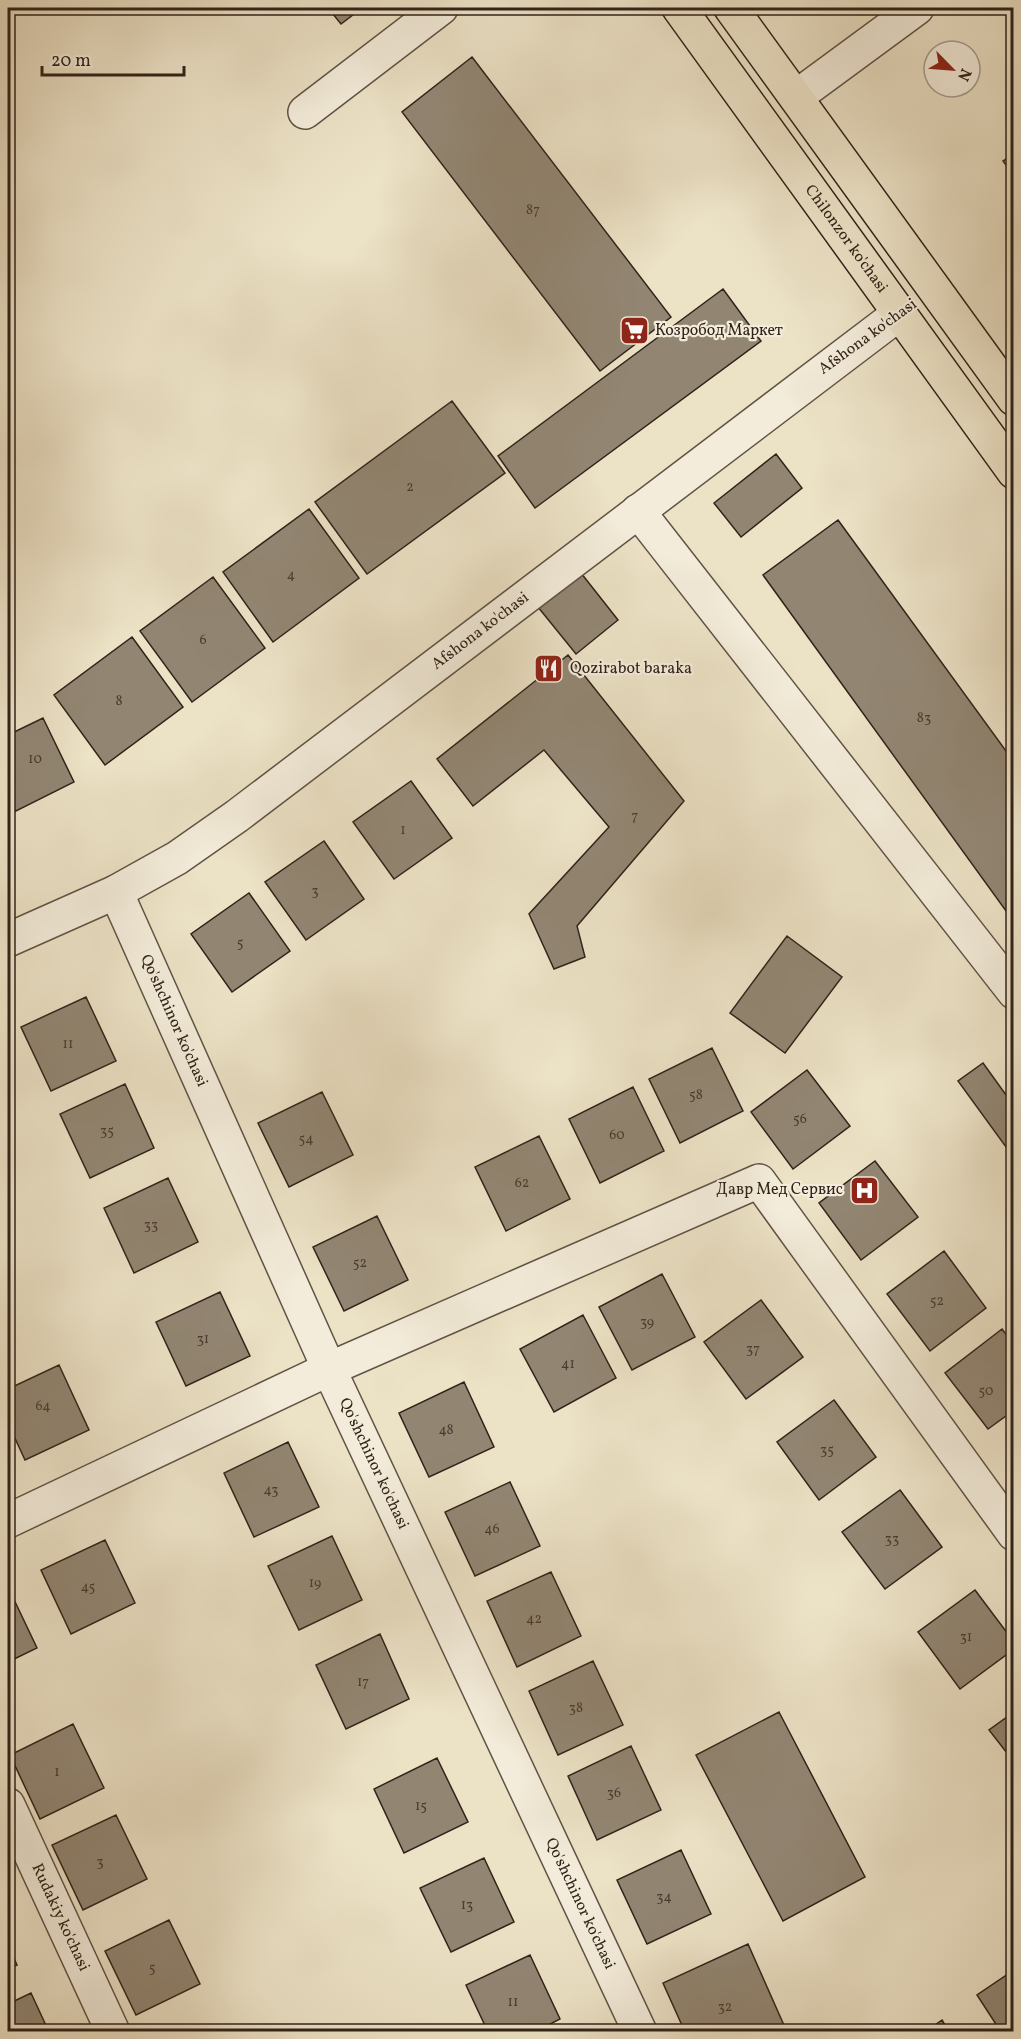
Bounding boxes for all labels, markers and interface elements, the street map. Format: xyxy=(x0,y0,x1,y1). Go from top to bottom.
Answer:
scale bar xyxy=(42,39,184,77)
north arrow xyxy=(922,39,982,99)
text: 20 m xyxy=(51,49,91,74)
text: N xyxy=(951,65,976,85)
street label: Chilonzor ko'chasi xyxy=(799,180,893,298)
house number: 87 xyxy=(526,201,540,220)
street label: Afshona ko'chasi xyxy=(814,294,922,380)
supermarket icon: Козробод Маркет xyxy=(618,315,650,347)
place label: Козробод Маркет xyxy=(655,320,783,342)
house number: 2 xyxy=(406,478,414,497)
house number: 4 xyxy=(287,566,295,585)
street label: Afshona ko'chasi xyxy=(427,587,534,675)
house number: 6 xyxy=(199,631,207,650)
restaurant icon: Qozirabot baraka xyxy=(533,653,565,685)
place label: Qozirabot baraka xyxy=(570,658,692,680)
house number: 8 xyxy=(115,692,123,711)
house number: 83 xyxy=(917,709,931,728)
house number: 10 xyxy=(28,750,42,769)
house number: 7 xyxy=(632,807,639,826)
house number: 1 xyxy=(400,821,406,840)
house number: 3 xyxy=(311,882,319,901)
house number: 5 xyxy=(237,934,243,953)
street label: Qo'shchinor ko'chasi xyxy=(134,951,213,1091)
house number: 11 xyxy=(63,1035,73,1054)
house number: 58 xyxy=(689,1086,703,1105)
house number: 56 xyxy=(793,1110,807,1129)
house number: 35 xyxy=(100,1122,114,1141)
house number: 60 xyxy=(609,1126,625,1145)
house number: 54 xyxy=(298,1130,314,1149)
house number: 62 xyxy=(515,1174,529,1193)
hospital icon: Давр Мед Сервис xyxy=(848,1174,880,1206)
place label: Давр Мед Сервис xyxy=(716,1179,843,1201)
house number: 33 xyxy=(144,1216,158,1235)
house number: 52 xyxy=(353,1254,367,1273)
house number: 52 xyxy=(930,1292,944,1311)
house number: 39 xyxy=(640,1313,654,1332)
house number: 31 xyxy=(197,1330,209,1349)
house number: 37 xyxy=(746,1340,760,1359)
house number: 41 xyxy=(561,1355,575,1374)
house number: 50 xyxy=(979,1382,993,1401)
street label: Qo'shchinor ko'chasi xyxy=(333,1394,414,1533)
house number: 64 xyxy=(35,1397,51,1416)
house number: 48 xyxy=(438,1421,454,1440)
house number: 35 xyxy=(820,1441,834,1460)
house number: 43 xyxy=(264,1481,278,1500)
house number: 46 xyxy=(484,1520,500,1539)
house number: 33 xyxy=(885,1530,899,1549)
house number: 19 xyxy=(309,1574,321,1593)
house number: 45 xyxy=(81,1578,95,1597)
house number: 42 xyxy=(526,1610,542,1629)
house number: 31 xyxy=(960,1628,972,1647)
house number: 17 xyxy=(357,1673,369,1692)
house number: 38 xyxy=(569,1699,583,1718)
house number: 1 xyxy=(54,1763,60,1782)
house number: 36 xyxy=(607,1784,621,1803)
house number: 15 xyxy=(415,1797,427,1816)
street label: Qo'shchinor ko'chasi xyxy=(540,1834,620,1973)
house number: 3 xyxy=(96,1853,104,1872)
street label: Rudakiy ko'chasi xyxy=(26,1860,95,1975)
house number: 34 xyxy=(656,1888,672,1907)
house number: 13 xyxy=(461,1896,473,1915)
house number: 5 xyxy=(149,1959,155,1978)
house number: 11 xyxy=(508,1993,518,2012)
house number: 32 xyxy=(718,1998,732,2017)

